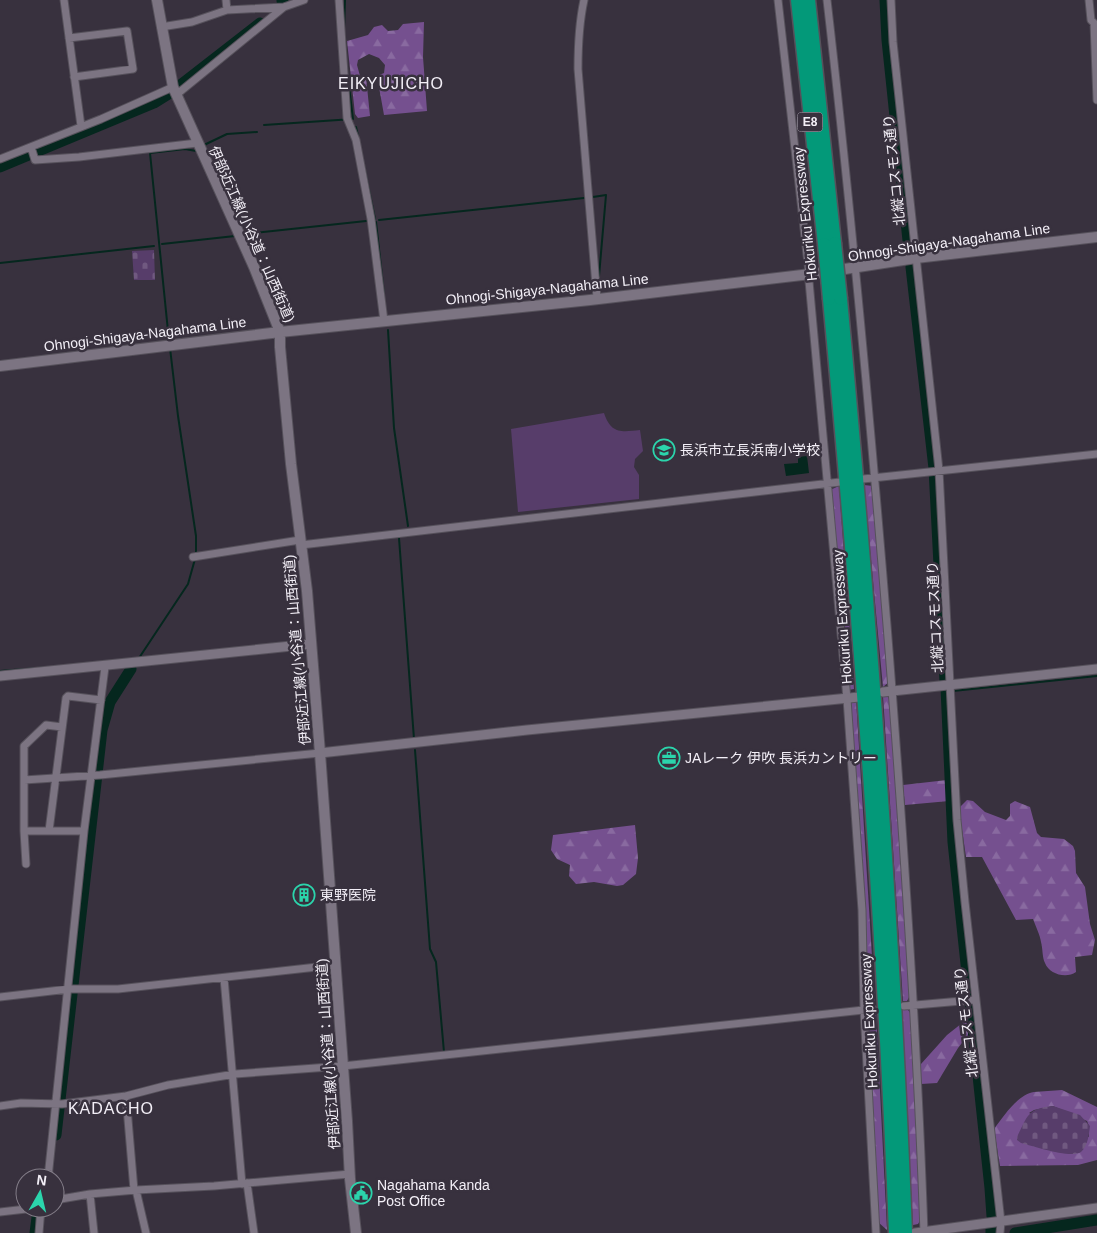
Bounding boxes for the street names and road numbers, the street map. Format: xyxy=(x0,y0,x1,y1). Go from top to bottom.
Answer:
road number: E8 xyxy=(798,112,822,132)
street label: 北縦コスモス通り xyxy=(880,113,908,227)
street label: 伊部近江線(小谷道：山西街道) xyxy=(206,143,298,325)
street label: Hokuriku Expressway xyxy=(790,146,820,282)
street label: Ohnogi-Shigaya-Nagahama Line xyxy=(847,220,1051,264)
street label: Ohnogi-Shigaya-Nagahama Line xyxy=(445,270,649,308)
street label: Ohnogi-Shigaya-Nagahama Line xyxy=(43,314,247,354)
street label: Hokuriku Expressway xyxy=(829,549,855,685)
street label: 伊部近江線(小谷道：山西街道) xyxy=(281,554,313,746)
street label: 北縦コスモス通り xyxy=(924,561,946,673)
street label: Hokuriku Expressway xyxy=(857,953,881,1089)
street label: 伊部近江線(小谷道：山西街道) xyxy=(313,958,343,1150)
street label: 北縦コスモス通り xyxy=(951,965,981,1079)

